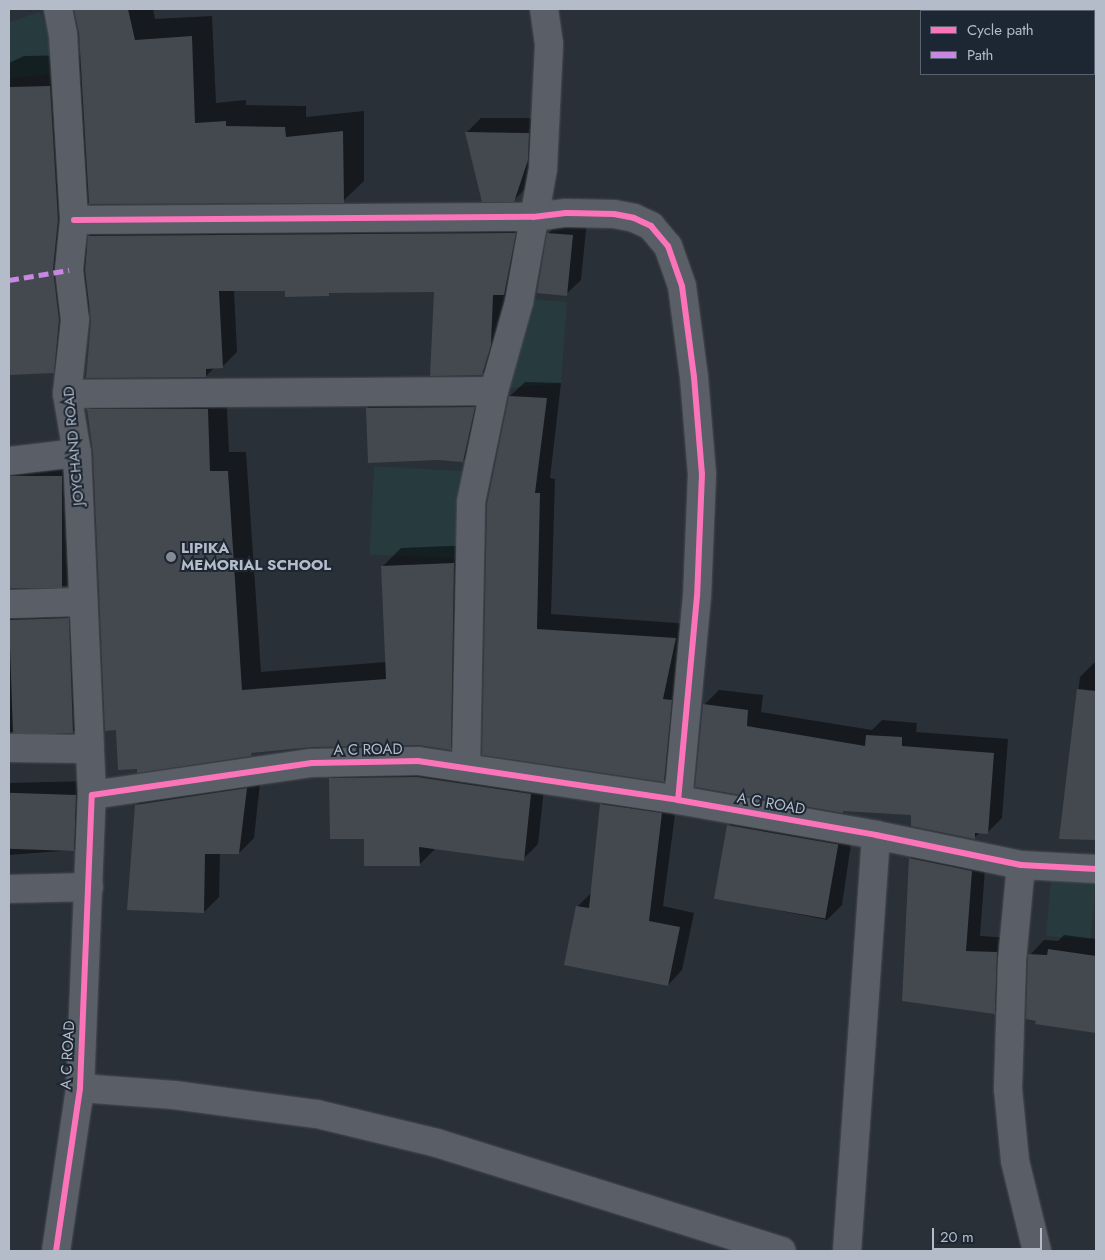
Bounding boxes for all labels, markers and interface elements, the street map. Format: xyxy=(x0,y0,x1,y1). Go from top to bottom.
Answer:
legend xyxy=(920,10,1095,75)
text: Cycle path xyxy=(967,19,1034,41)
text: Path xyxy=(967,44,993,66)
street label: JOYCHAND ROAD xyxy=(60,386,88,506)
place label: LIPIKA MEMORIAL SCHOOL xyxy=(181,539,331,574)
marker: LIPIKA MEMORIAL SCHOOL xyxy=(165,551,177,563)
street label: A C ROAD xyxy=(333,740,403,760)
street label: A C ROAD xyxy=(735,789,807,819)
street label: A C ROAD xyxy=(57,1020,79,1090)
scale bar xyxy=(935,1218,1045,1250)
text: 20 m xyxy=(940,1226,974,1248)

